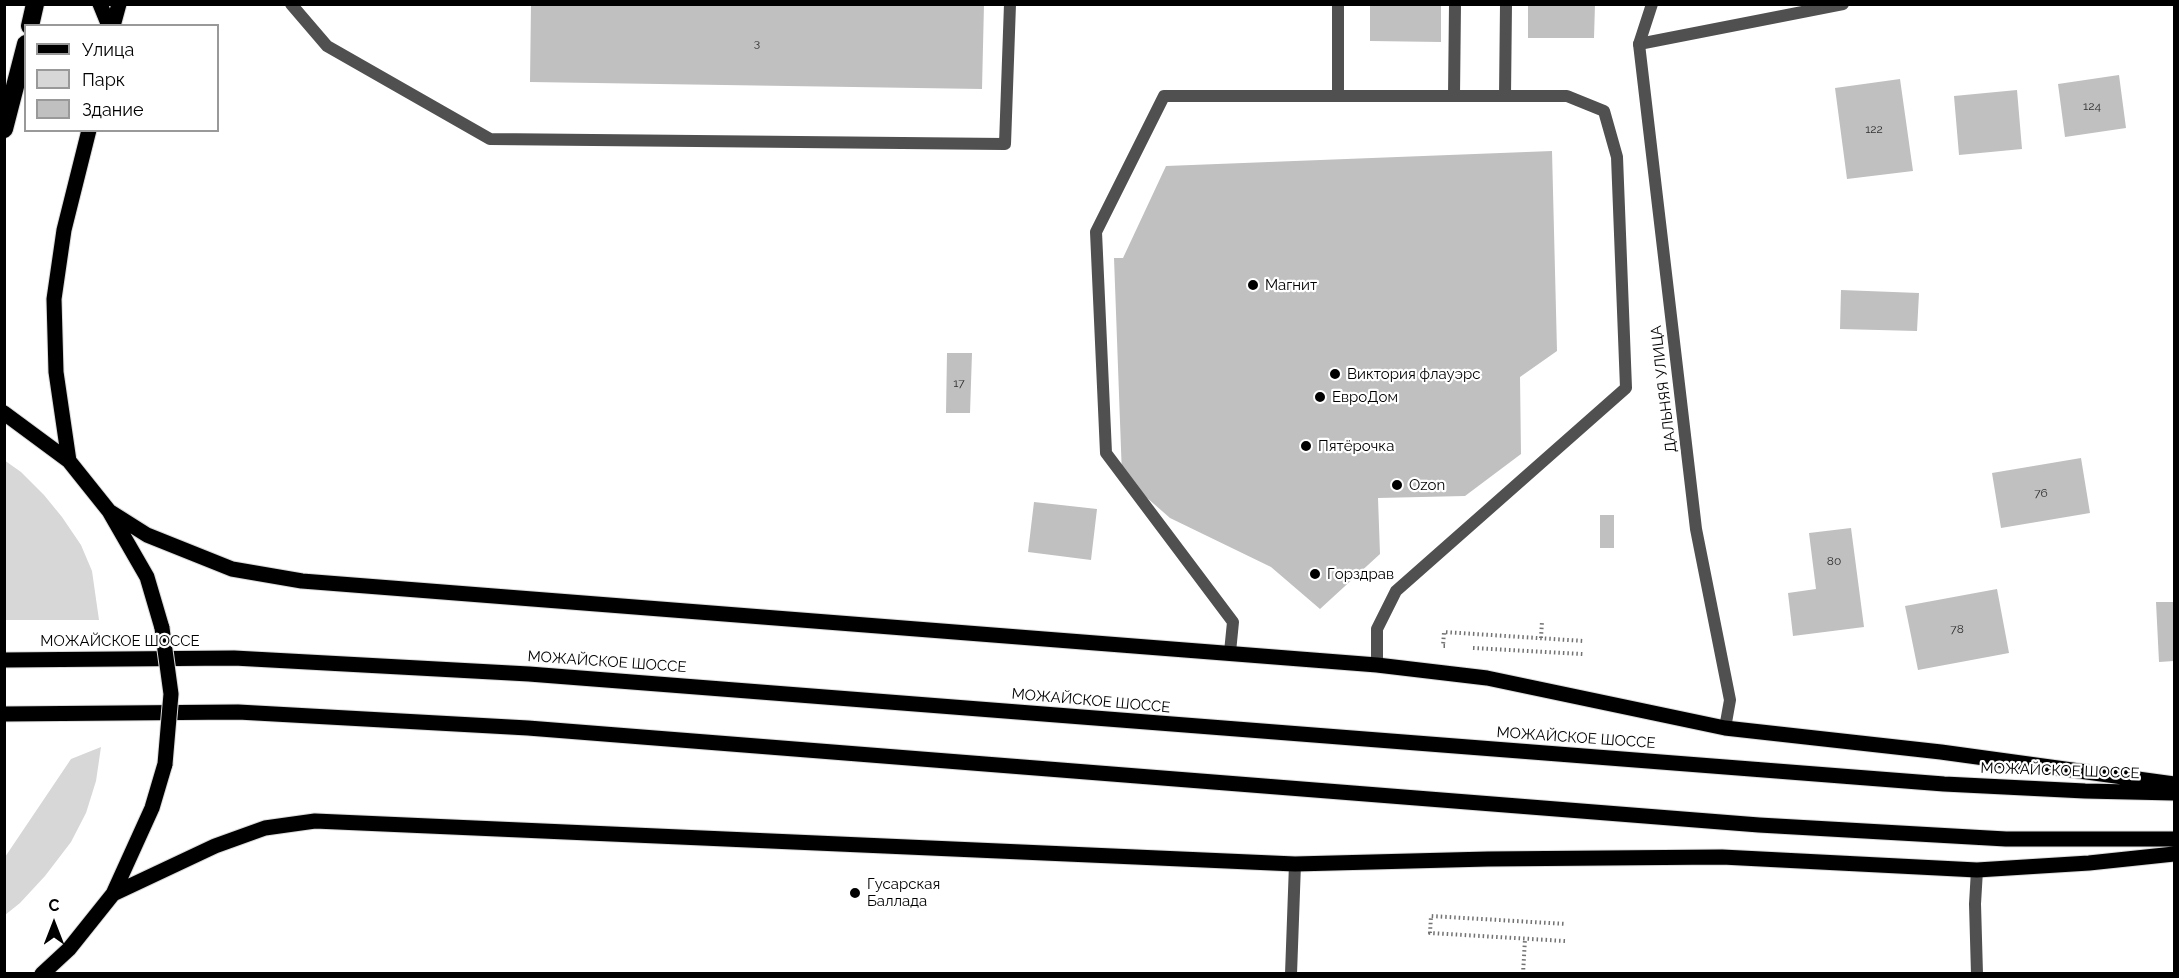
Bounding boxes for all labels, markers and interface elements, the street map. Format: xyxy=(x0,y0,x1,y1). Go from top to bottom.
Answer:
legend xyxy=(24,24,219,132)
house number: 3 xyxy=(754,36,760,50)
text: Улица xyxy=(82,39,134,60)
text: Парк xyxy=(82,69,125,90)
text: Здание xyxy=(82,99,144,120)
house number: 124 xyxy=(2083,99,2101,113)
house number: 122 xyxy=(1865,122,1883,136)
place label: Магнит xyxy=(1265,276,1317,294)
marker: Магнит xyxy=(1246,278,1260,292)
street label: ДАЛЬНЯЯ УЛИЦА xyxy=(1647,324,1681,454)
place label: Виктория флауэрс xyxy=(1347,365,1480,383)
marker: Виктория флауэрс xyxy=(1328,367,1342,381)
house number: 17 xyxy=(953,376,965,390)
place label: ЕвроДом xyxy=(1332,388,1398,406)
marker: ЕвроДом xyxy=(1313,390,1327,404)
place label: Пятёрочка xyxy=(1318,437,1394,455)
marker: Пятёрочка xyxy=(1299,439,1313,453)
place label: Ozon xyxy=(1409,476,1445,494)
marker: Ozon xyxy=(1390,478,1404,492)
house number: 76 xyxy=(2034,486,2048,500)
house number: 80 xyxy=(1827,554,1841,568)
place label: Горздрав xyxy=(1327,565,1394,583)
marker: Горздрав xyxy=(1308,567,1322,581)
house number: 78 xyxy=(1950,622,1964,636)
street label: МОЖАЙСКОЕ ШОССЕ xyxy=(40,632,200,650)
street label: МОЖАЙСКОЕ ШОССЕ xyxy=(527,647,687,677)
street label: МОЖАЙСКОЕ ШОССЕ xyxy=(1011,685,1171,717)
street label: МОЖАЙСКОЕ ШОССЕ xyxy=(1496,723,1656,753)
street label: МОЖАЙСКОЕ ШОССЕ xyxy=(1980,759,2140,783)
place label: Гусарская Баллада xyxy=(867,875,940,910)
marker: Гусарская Баллада xyxy=(848,886,862,900)
north arrow xyxy=(24,894,84,954)
text: С xyxy=(49,896,59,915)

